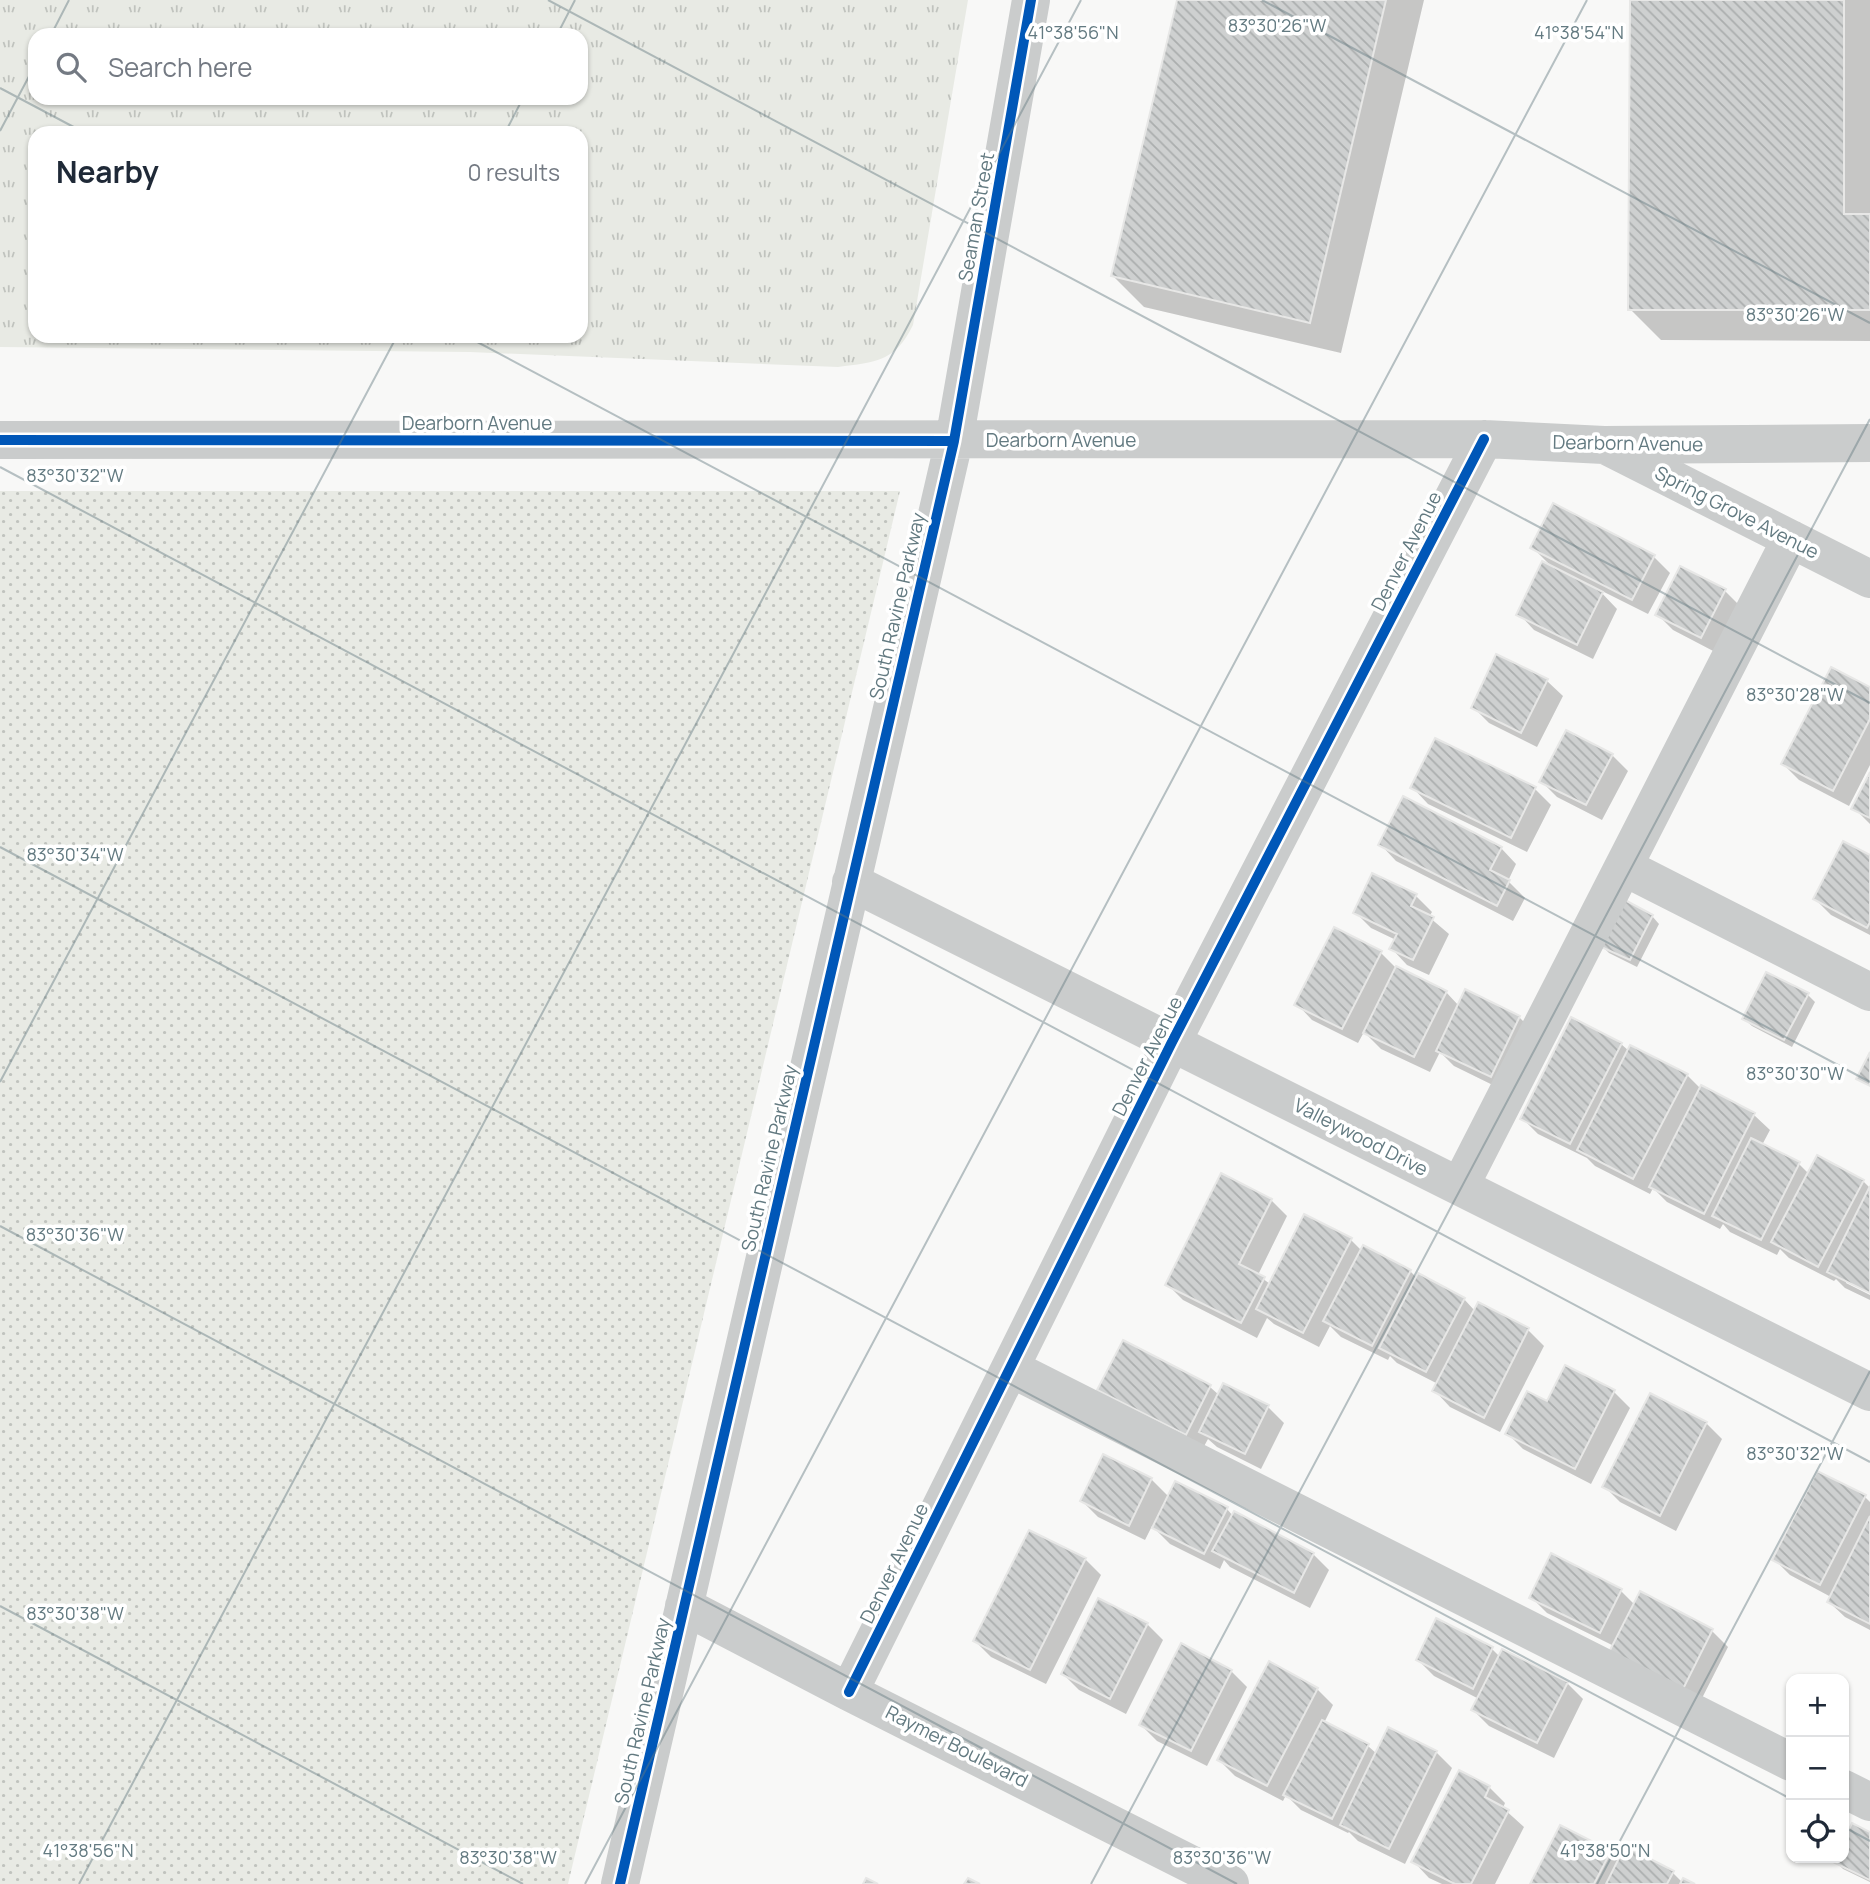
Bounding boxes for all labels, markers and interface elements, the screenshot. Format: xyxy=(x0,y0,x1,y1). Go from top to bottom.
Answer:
text: 83°30'26"W xyxy=(1228,13,1326,37)
text: 41°38'56"N xyxy=(1028,20,1118,44)
text: 41°38'54"N xyxy=(1534,20,1624,44)
search box xyxy=(28,28,588,105)
icon: search xyxy=(52,48,90,86)
text: Search here xyxy=(108,49,253,85)
street label: Seaman Street xyxy=(952,150,1000,284)
text: Nearby xyxy=(56,151,159,192)
text: 0 results xyxy=(467,156,560,188)
text: 83°30'26"W xyxy=(1746,302,1844,326)
street label: Dearborn Avenue xyxy=(402,410,552,436)
street label: Dearborn Avenue xyxy=(986,427,1136,453)
street label: Dearborn Avenue xyxy=(1553,429,1703,457)
street label: Spring Grove Avenue xyxy=(1651,459,1823,565)
text: 83°30'32"W xyxy=(26,463,124,487)
street label: Denver Avenue xyxy=(1365,487,1447,615)
street label: South Ravine Parkway xyxy=(863,510,931,702)
text: 83°30'28"W xyxy=(1746,682,1844,706)
text: 83°30'34"W xyxy=(26,842,124,866)
street label: Denver Avenue xyxy=(1106,992,1188,1120)
text: 83°30'30"W xyxy=(1746,1061,1844,1085)
street label: South Ravine Parkway xyxy=(735,1062,803,1254)
street label: Valleywood Drive xyxy=(1290,1092,1432,1182)
text: 83°30'36"W xyxy=(26,1222,124,1246)
text: 83°30'32"W xyxy=(1746,1441,1844,1465)
street label: Denver Avenue xyxy=(854,1498,934,1628)
text: 83°30'38"W xyxy=(26,1601,124,1625)
street label: South Ravine Parkway xyxy=(608,1615,676,1807)
map controls xyxy=(1786,1674,1849,1863)
button: + xyxy=(1786,1674,1849,1737)
street label: Raymer Boulevard xyxy=(881,1699,1033,1793)
button: − xyxy=(1786,1737,1849,1800)
button: locate xyxy=(1786,1800,1849,1863)
text: 41°38'56"N xyxy=(43,1838,133,1862)
text: 41°38'50"N xyxy=(1560,1838,1650,1862)
text: 83°30'38"W xyxy=(459,1845,557,1869)
text: 83°30'36"W xyxy=(1173,1845,1271,1869)

